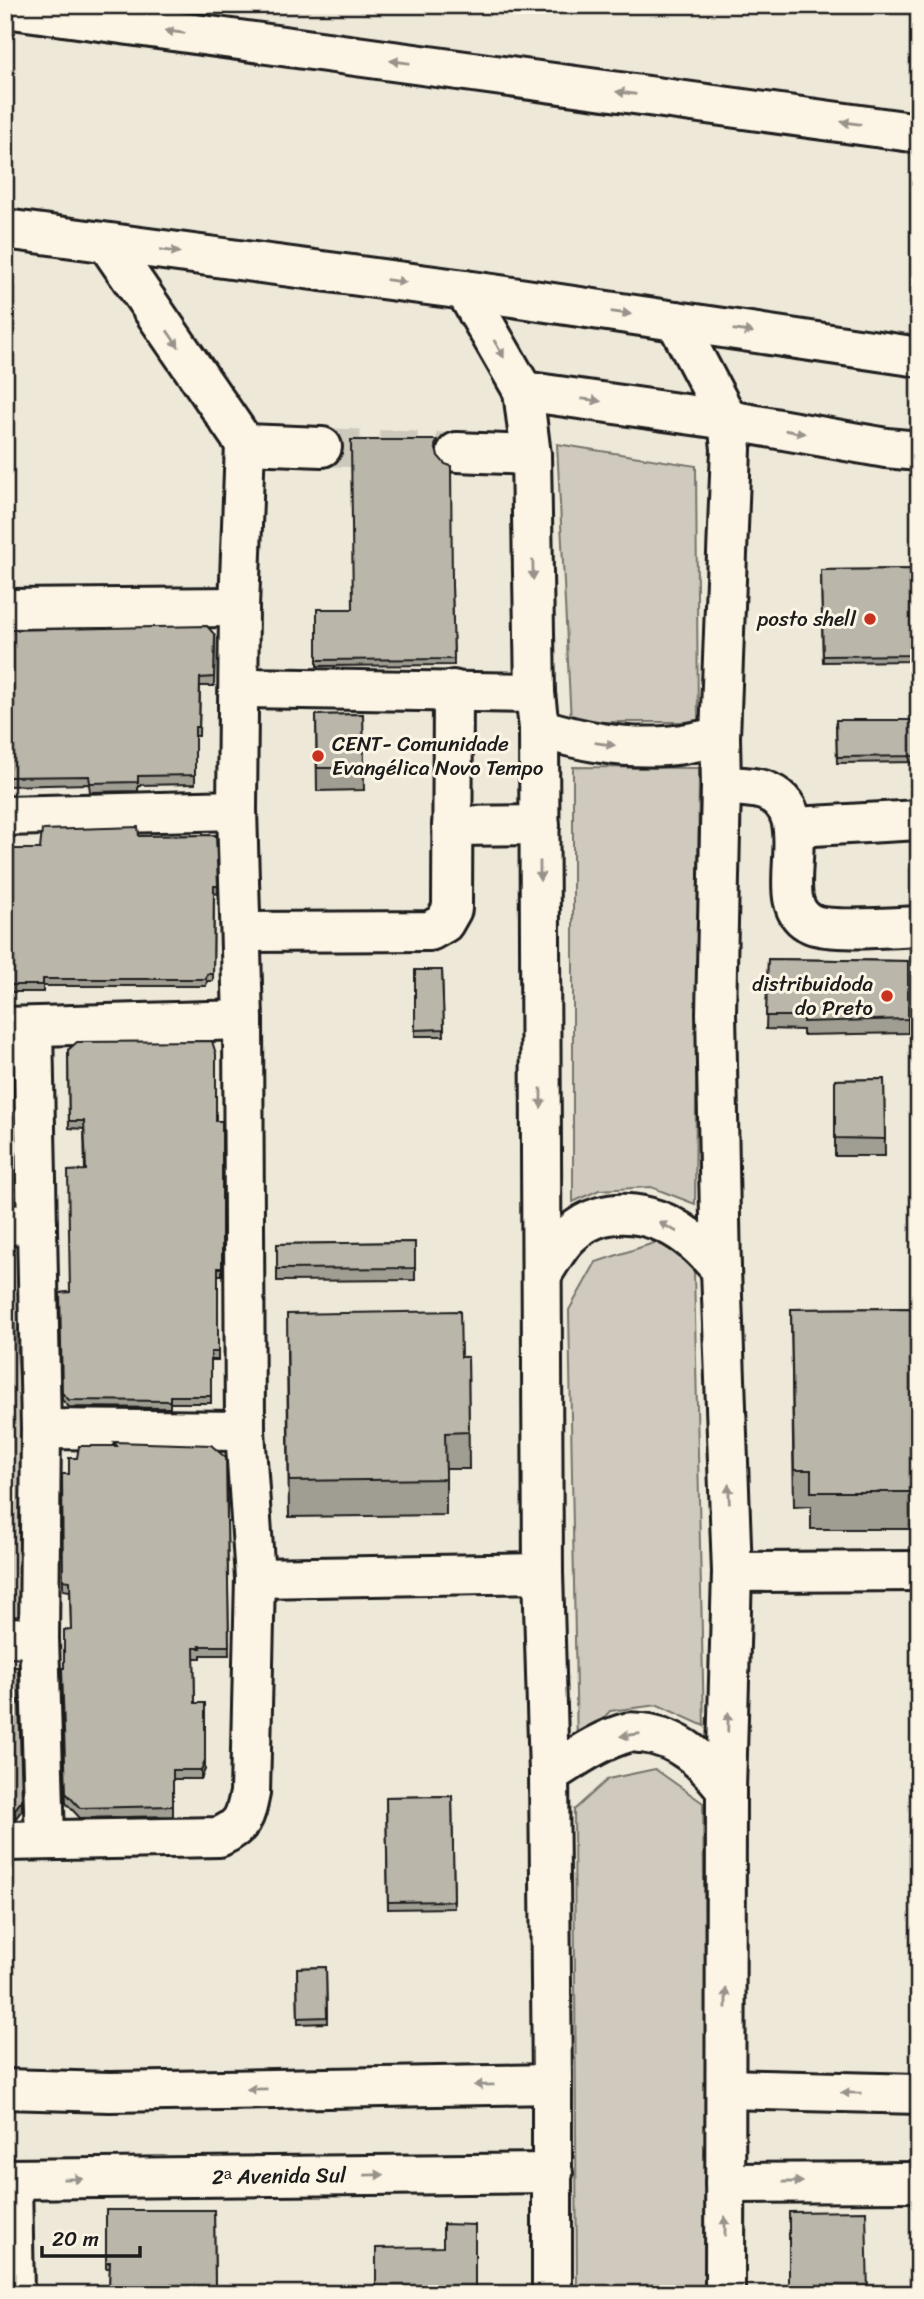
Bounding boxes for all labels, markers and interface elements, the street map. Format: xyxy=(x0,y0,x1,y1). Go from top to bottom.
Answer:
one-way arrow xyxy=(164,26,186,37)
one-way arrow xyxy=(389,57,411,68)
one-way arrow xyxy=(615,87,637,98)
one-way arrow xyxy=(840,118,862,129)
one-way arrow xyxy=(159,246,181,257)
one-way arrow xyxy=(385,276,407,287)
one-way arrow xyxy=(610,308,632,319)
one-way arrow xyxy=(732,326,754,337)
one-way arrow xyxy=(166,330,180,348)
one-way arrow xyxy=(493,340,505,359)
one-way arrow xyxy=(580,394,602,405)
one-way arrow xyxy=(784,427,806,438)
one-way arrow xyxy=(527,559,539,581)
place label: posto shell xyxy=(756,600,857,638)
marker: posto shell xyxy=(862,611,878,627)
place label: CENT- Comunidade Evangélica Novo Tempo xyxy=(332,725,544,787)
one-way arrow xyxy=(594,739,616,750)
marker: CENT- Comunidade Evangélica Novo Tempo xyxy=(310,748,326,764)
one-way arrow xyxy=(534,860,546,882)
place label: distribuidoda do Preto xyxy=(752,965,873,1027)
marker: distribuidoda do Preto xyxy=(879,988,895,1004)
one-way arrow xyxy=(535,1088,547,1110)
one-way arrow xyxy=(658,1221,678,1233)
one-way arrow xyxy=(724,1483,735,1505)
one-way arrow xyxy=(722,1710,733,1732)
one-way arrow xyxy=(618,1729,640,1740)
one-way arrow xyxy=(720,1987,732,2009)
one-way arrow xyxy=(473,2079,495,2091)
one-way arrow xyxy=(246,2083,268,2095)
one-way arrow xyxy=(839,2087,861,2098)
street label: 2ᵃ Avenida Sul xyxy=(212,2156,348,2196)
one-way arrow xyxy=(364,2169,386,2181)
one-way arrow xyxy=(63,2173,85,2185)
one-way arrow xyxy=(782,2176,804,2188)
one-way arrow xyxy=(719,2214,731,2236)
scale bar xyxy=(42,2215,140,2259)
text: 20 m xyxy=(52,2220,99,2258)

